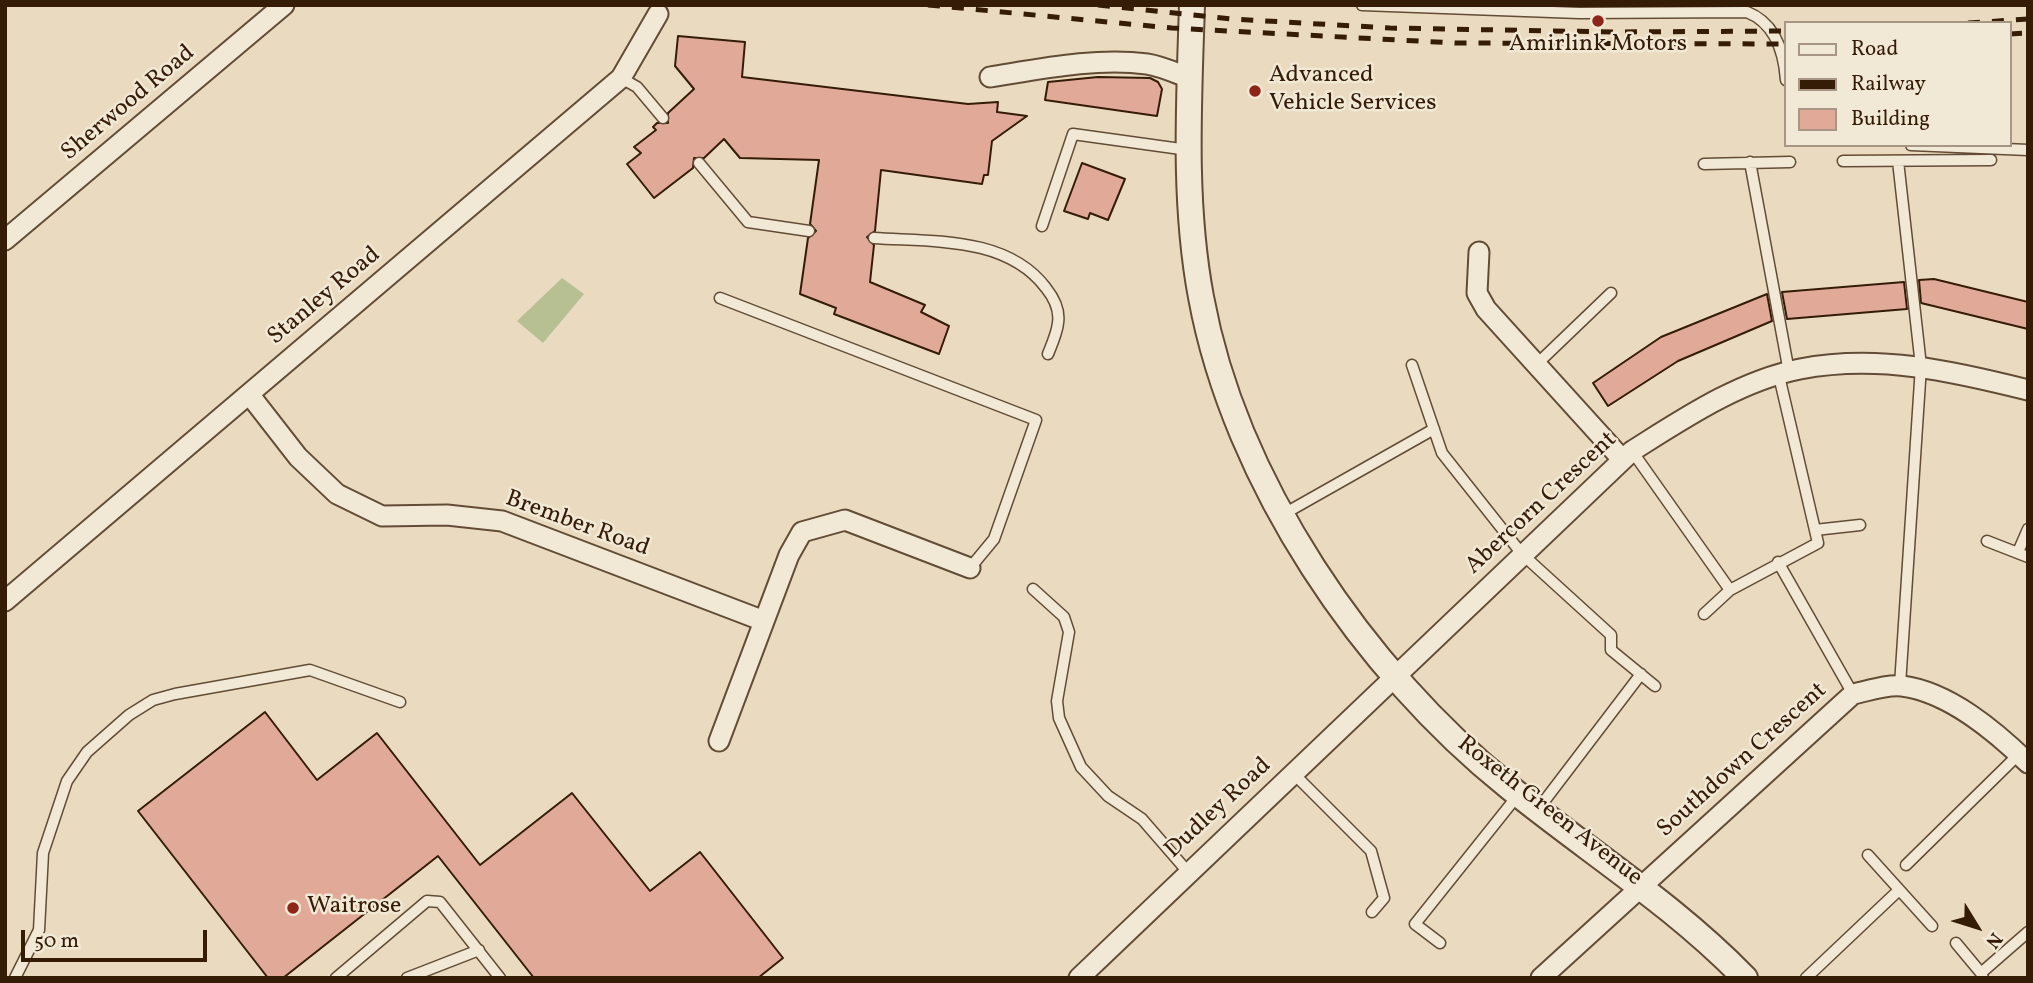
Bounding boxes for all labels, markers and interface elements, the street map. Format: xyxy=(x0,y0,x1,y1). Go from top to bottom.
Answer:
marker: Amirlink Motors xyxy=(1590,13,1606,29)
legend xyxy=(1784,21,2012,147)
place label: Amirlink Motors xyxy=(1509,32,1687,60)
text: Road xyxy=(1851,35,1898,64)
street label: Sherwood Road xyxy=(56,40,202,168)
place label: Advanced Vehicle Services xyxy=(1269,63,1437,119)
text: Railway xyxy=(1851,70,1926,99)
marker: Advanced Vehicle Services xyxy=(1247,83,1263,99)
text: Building xyxy=(1851,105,1930,134)
street label: Stanley Road xyxy=(263,242,387,352)
street label: Abercorn Crescent xyxy=(1460,427,1624,581)
street label: Brember Road xyxy=(501,486,653,564)
street label: Southdown Crescent xyxy=(1652,677,1834,845)
street label: Roxeth Green Avenue xyxy=(1451,731,1647,893)
street label: Dudley Road xyxy=(1160,752,1278,866)
north arrow xyxy=(1942,892,2012,962)
place label: Waitrose xyxy=(307,894,401,922)
marker: Waitrose xyxy=(285,900,301,916)
scale bar xyxy=(24,916,210,960)
text: N xyxy=(1979,926,2008,953)
text: 50 m xyxy=(34,927,79,956)

